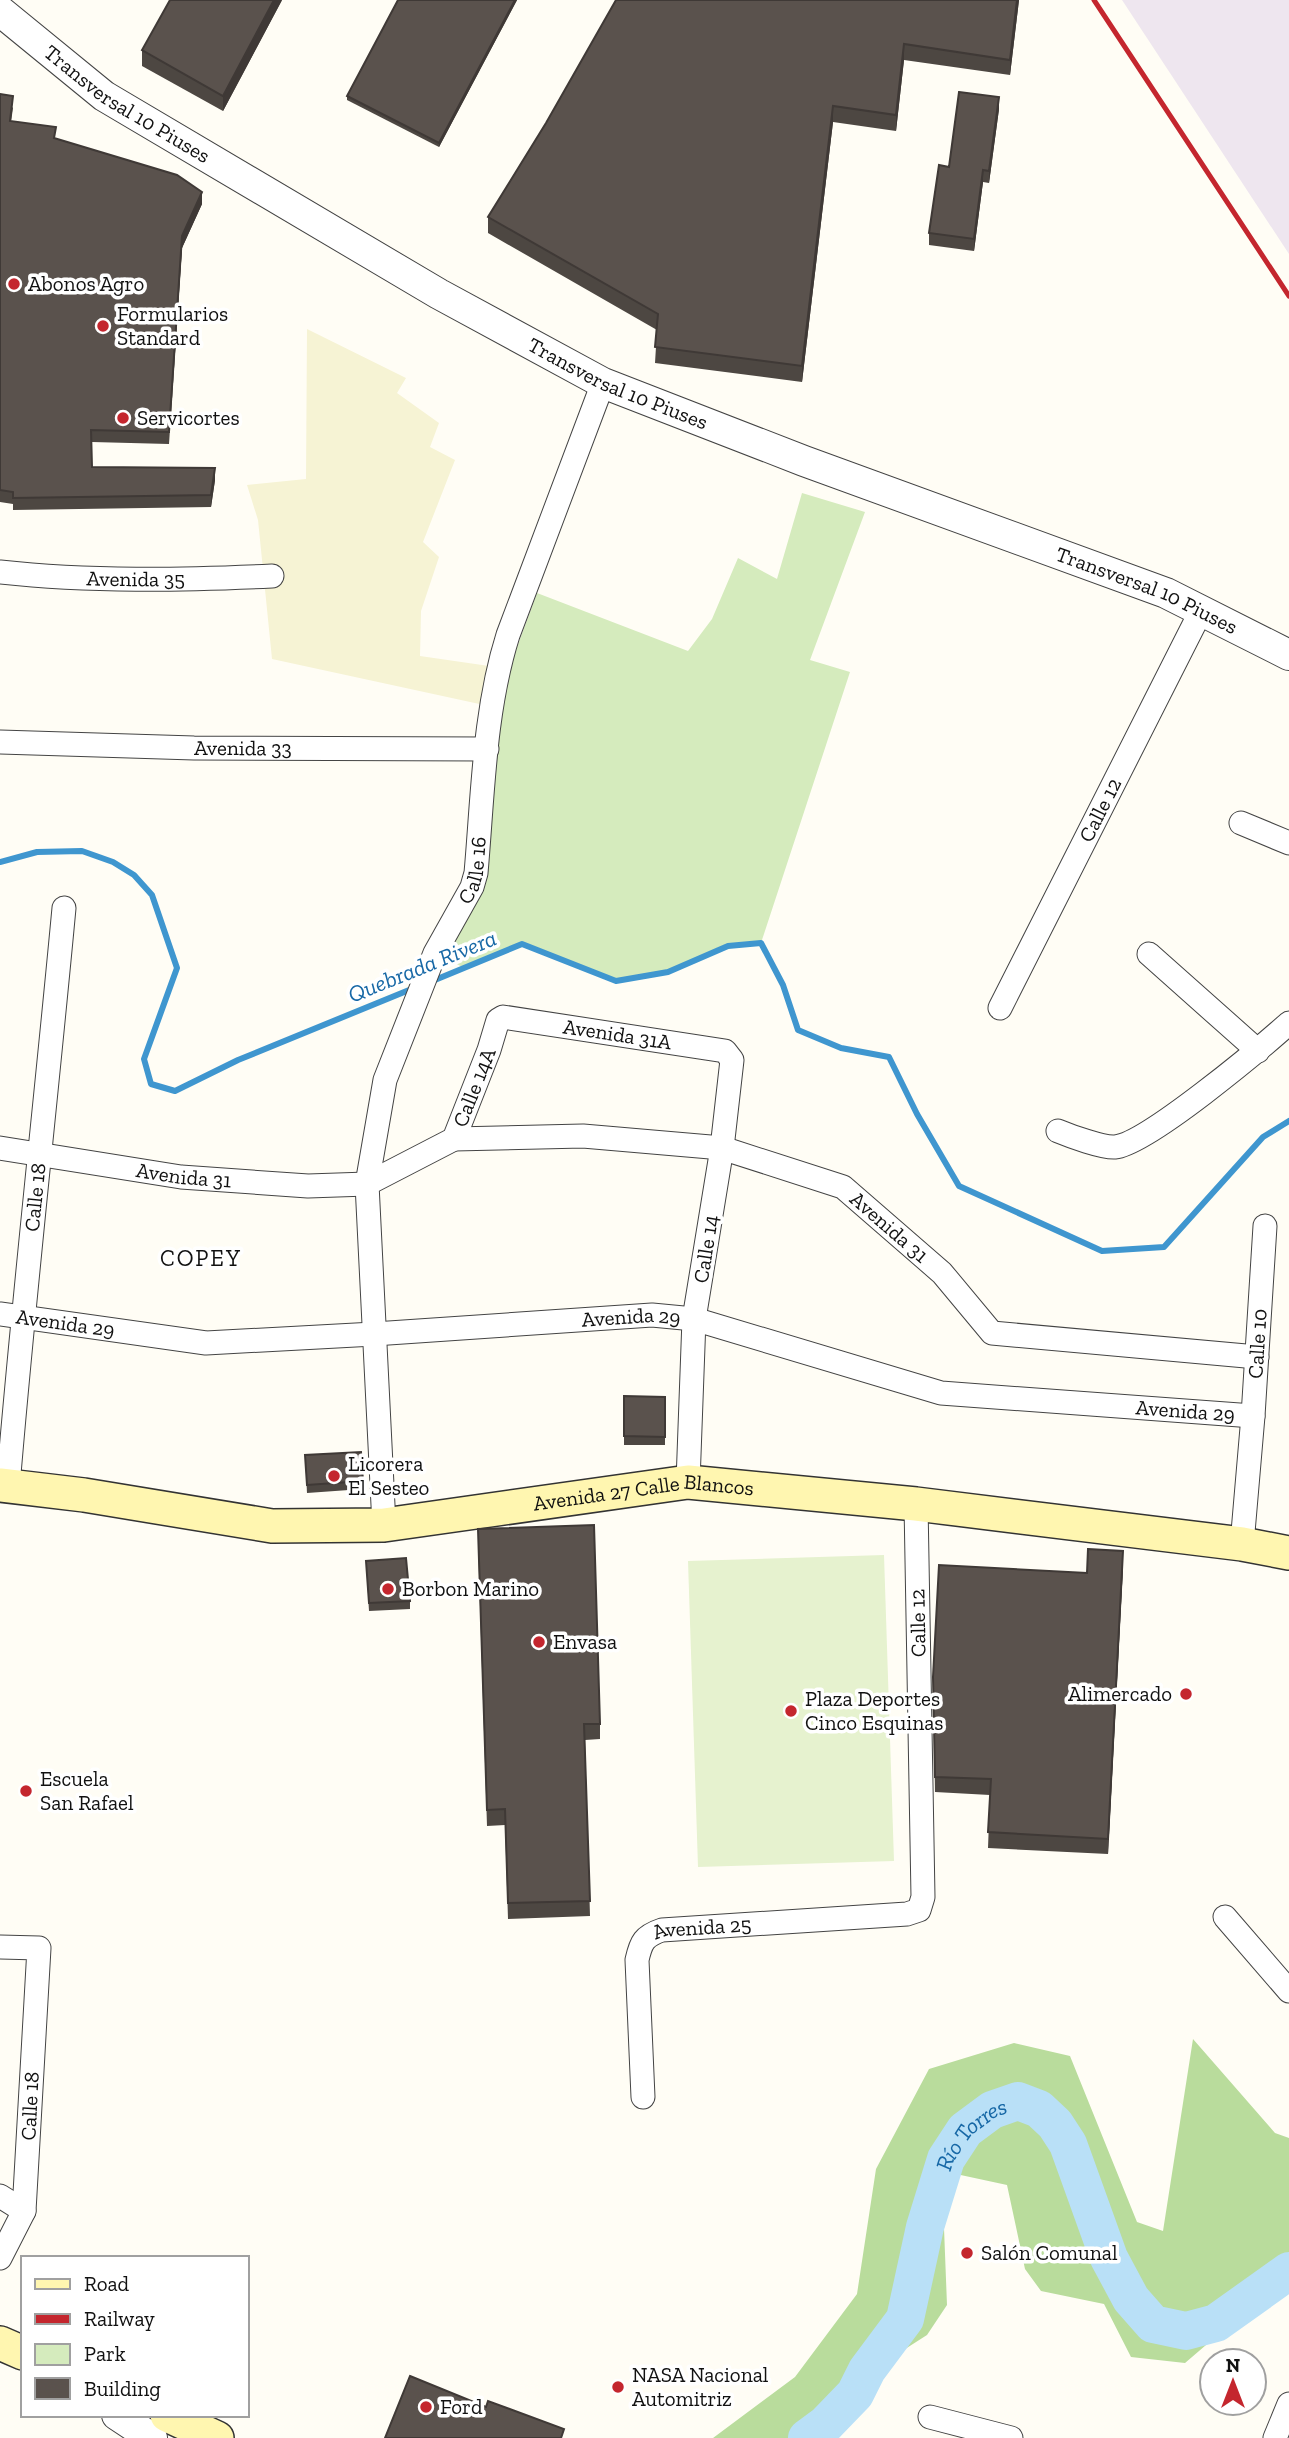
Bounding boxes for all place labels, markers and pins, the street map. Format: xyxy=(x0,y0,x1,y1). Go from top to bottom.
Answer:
place label: Abonos Agro xyxy=(28,271,144,296)
marker: Abonos Agro xyxy=(6,276,22,292)
place label: Formularios Standard xyxy=(117,301,228,350)
marker: Formularios Standard xyxy=(95,318,111,334)
place label: Servicortes xyxy=(137,405,240,430)
marker: Servicortes xyxy=(115,410,131,426)
place label: Licorera El Sesteo xyxy=(348,1451,429,1500)
marker: Licorera El Sesteo xyxy=(326,1468,342,1484)
place label: Borbon Marino xyxy=(402,1576,539,1601)
marker: Borbon Marino xyxy=(380,1581,396,1597)
place label: Envasa xyxy=(553,1629,617,1654)
marker: Envasa xyxy=(531,1634,547,1650)
place label: Alimercado xyxy=(1068,1681,1172,1706)
place label: Plaza Deportes Cinco Esquinas xyxy=(805,1686,944,1735)
marker: Alimercado xyxy=(1178,1686,1194,1702)
marker: Plaza Deportes Cinco Esquinas xyxy=(783,1703,799,1719)
place label: Escuela San Rafael xyxy=(40,1766,134,1815)
marker: Escuela San Rafael xyxy=(18,1783,34,1799)
place label: Salón Comunal xyxy=(981,2240,1118,2265)
marker: Salón Comunal xyxy=(959,2245,975,2261)
place label: NASA Nacional Automitriz xyxy=(632,2362,769,2411)
marker: NASA Nacional Automitriz xyxy=(610,2379,626,2395)
place label: Ford xyxy=(440,2394,483,2419)
marker: Ford xyxy=(418,2399,434,2415)

